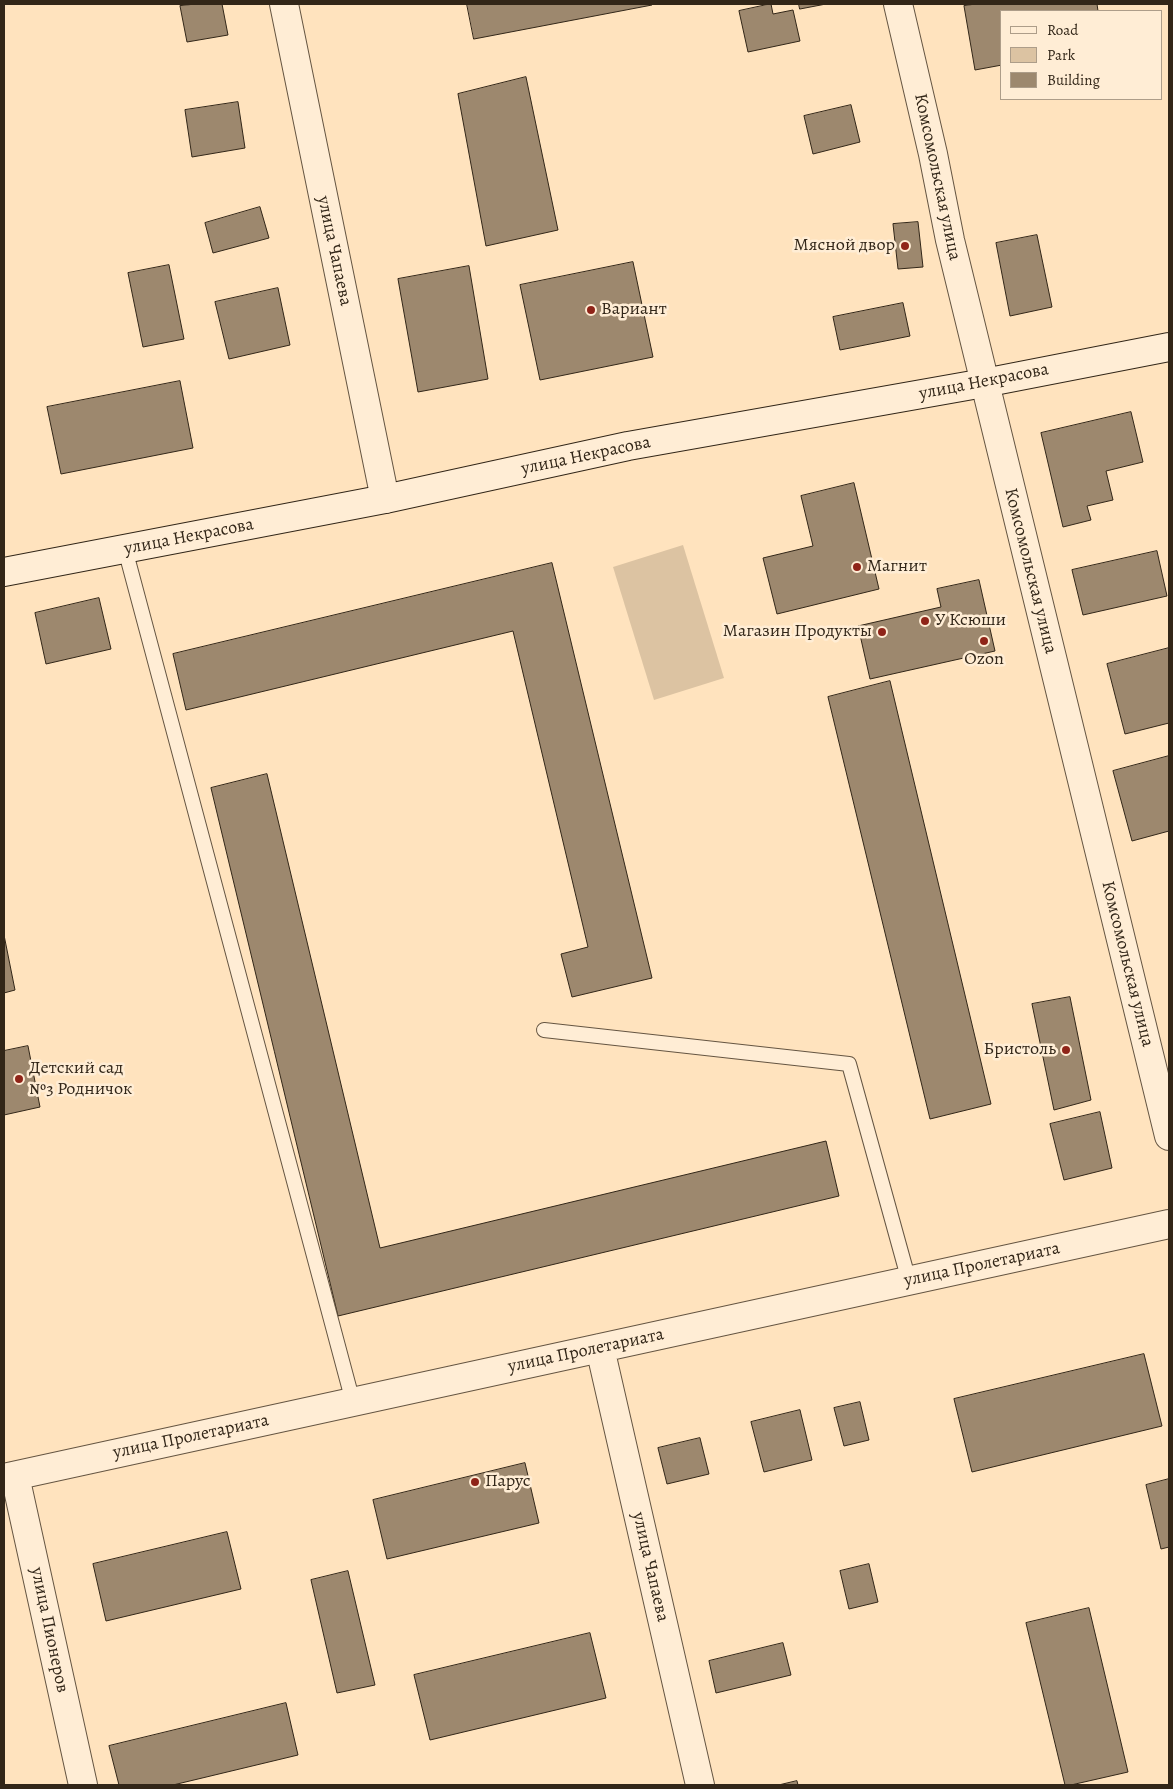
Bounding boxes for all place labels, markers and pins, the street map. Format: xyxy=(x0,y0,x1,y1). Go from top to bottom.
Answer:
place label: Мясной двор xyxy=(794,235,895,257)
marker: Мясной двор xyxy=(899,240,911,252)
place label: Вариант xyxy=(601,299,667,321)
marker: Вариант xyxy=(585,304,597,316)
place label: Магнит xyxy=(867,556,927,578)
marker: Магнит xyxy=(851,561,863,573)
place label: У Ксюши xyxy=(935,610,1006,632)
marker: У Ксюши xyxy=(919,615,931,627)
place label: Магазин Продукты xyxy=(723,621,872,643)
marker: Магазин Продукты xyxy=(876,626,888,638)
marker: Ozon xyxy=(978,635,990,647)
place label: Ozon xyxy=(964,649,1004,671)
place label: Бристоль xyxy=(984,1039,1056,1061)
marker: Бристоль xyxy=(1060,1044,1072,1056)
place label: Детский сад №3 Родничок xyxy=(29,1058,132,1100)
marker: Детский сад №3 Родничок xyxy=(13,1073,25,1085)
place label: Парус xyxy=(485,1471,531,1493)
marker: Парус xyxy=(469,1476,481,1488)

